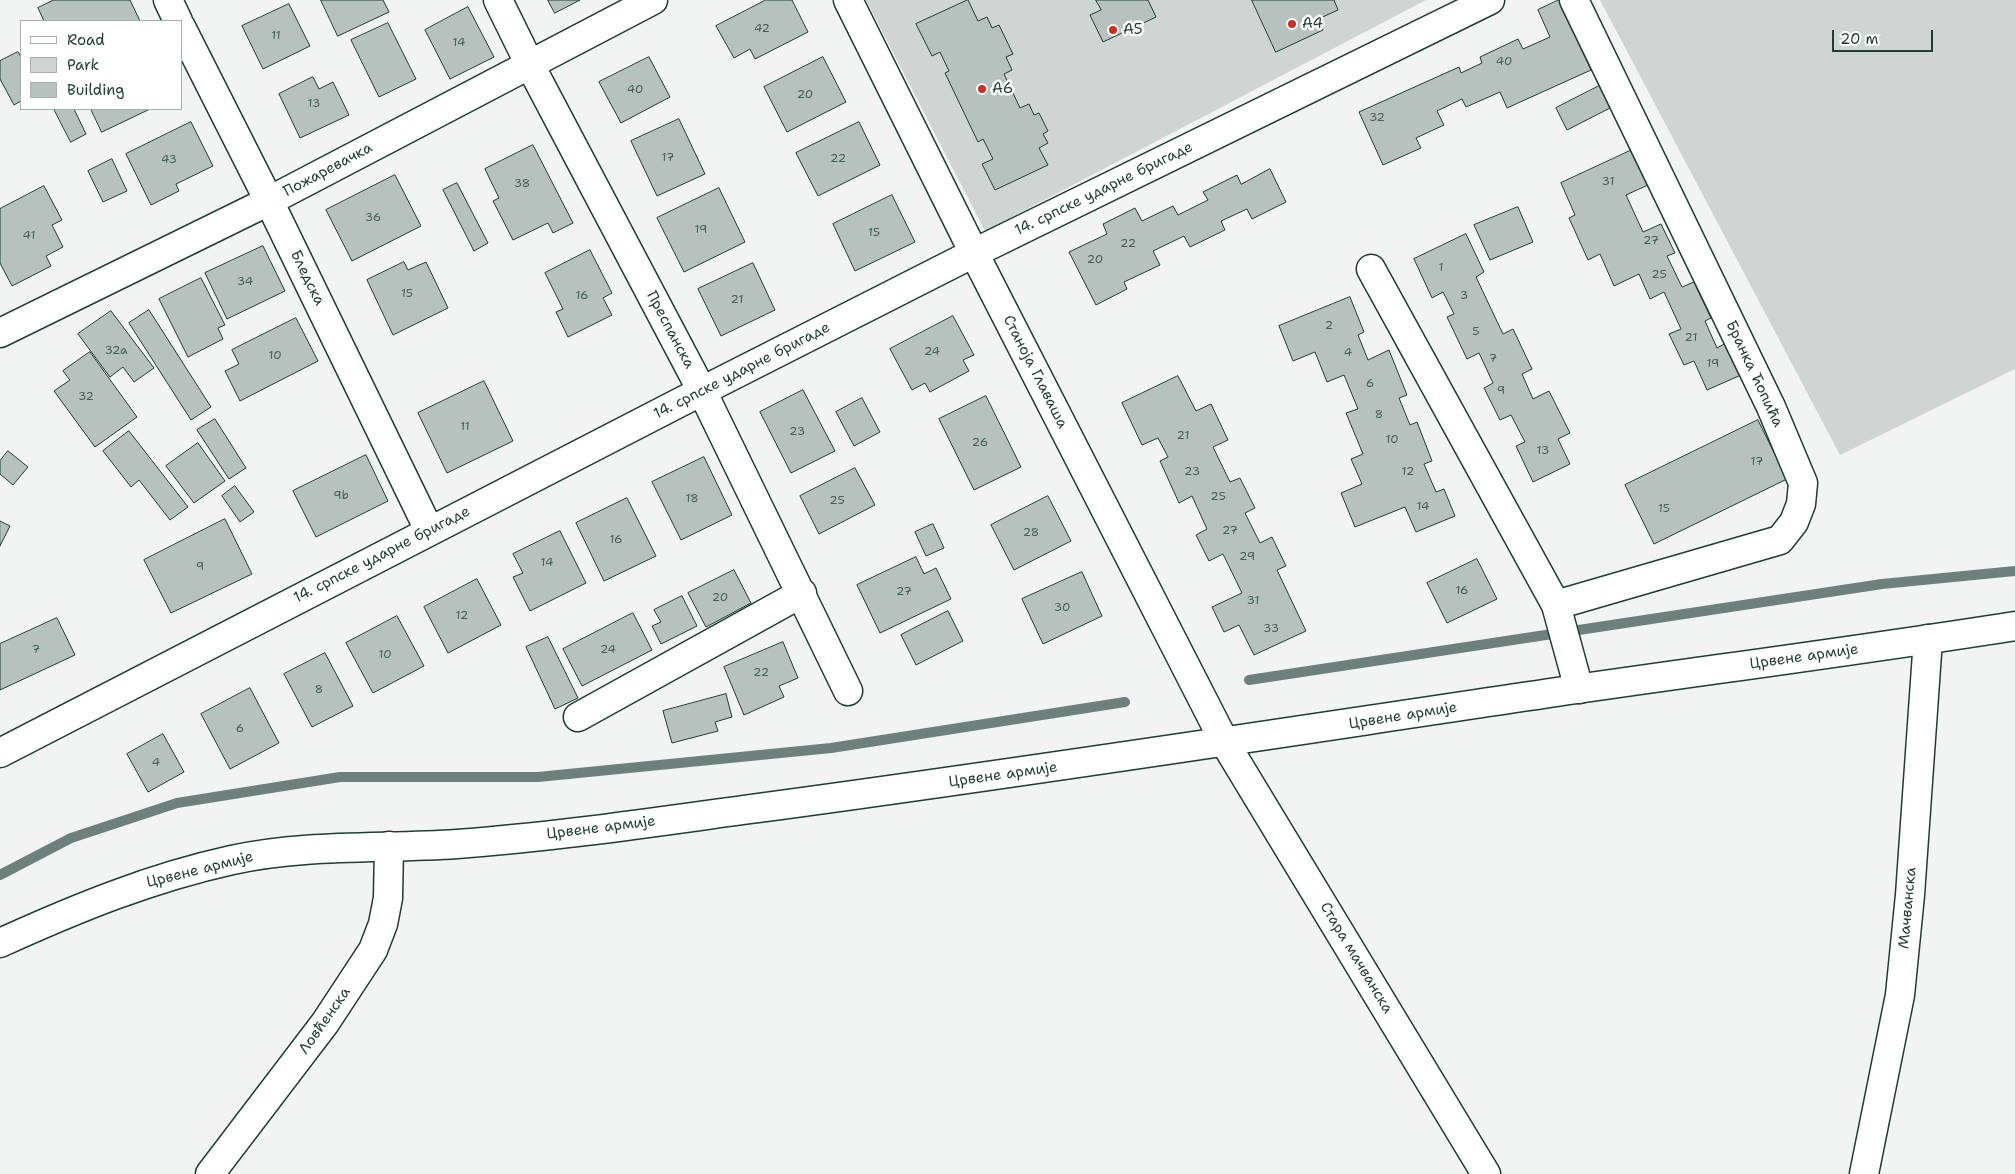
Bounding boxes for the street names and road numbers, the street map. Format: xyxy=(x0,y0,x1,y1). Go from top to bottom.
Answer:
street label: 14. српске ударне бригаде xyxy=(1012,138,1196,240)
street label: Пожаревачка xyxy=(280,139,376,201)
street label: Бледска xyxy=(286,247,328,309)
street label: Преспанска xyxy=(642,288,698,372)
street label: Станоја Главаша xyxy=(999,312,1071,432)
street label: Бранка Ћопића xyxy=(1721,318,1787,430)
street label: 14. српске ударне бригаде xyxy=(651,319,833,423)
street label: 14. српске ударне бригаде xyxy=(291,503,473,607)
street label: Црвене армије xyxy=(1748,640,1860,674)
street label: Црвене армије xyxy=(1347,699,1459,733)
street label: Црвене армије xyxy=(947,758,1059,792)
street label: Црвене армије xyxy=(546,812,656,844)
street label: Црвене армије xyxy=(145,848,255,892)
street label: Мачванска xyxy=(1895,866,1921,950)
street label: Стара мачванска xyxy=(1316,899,1396,1017)
street label: Ловћенска xyxy=(295,984,355,1058)

